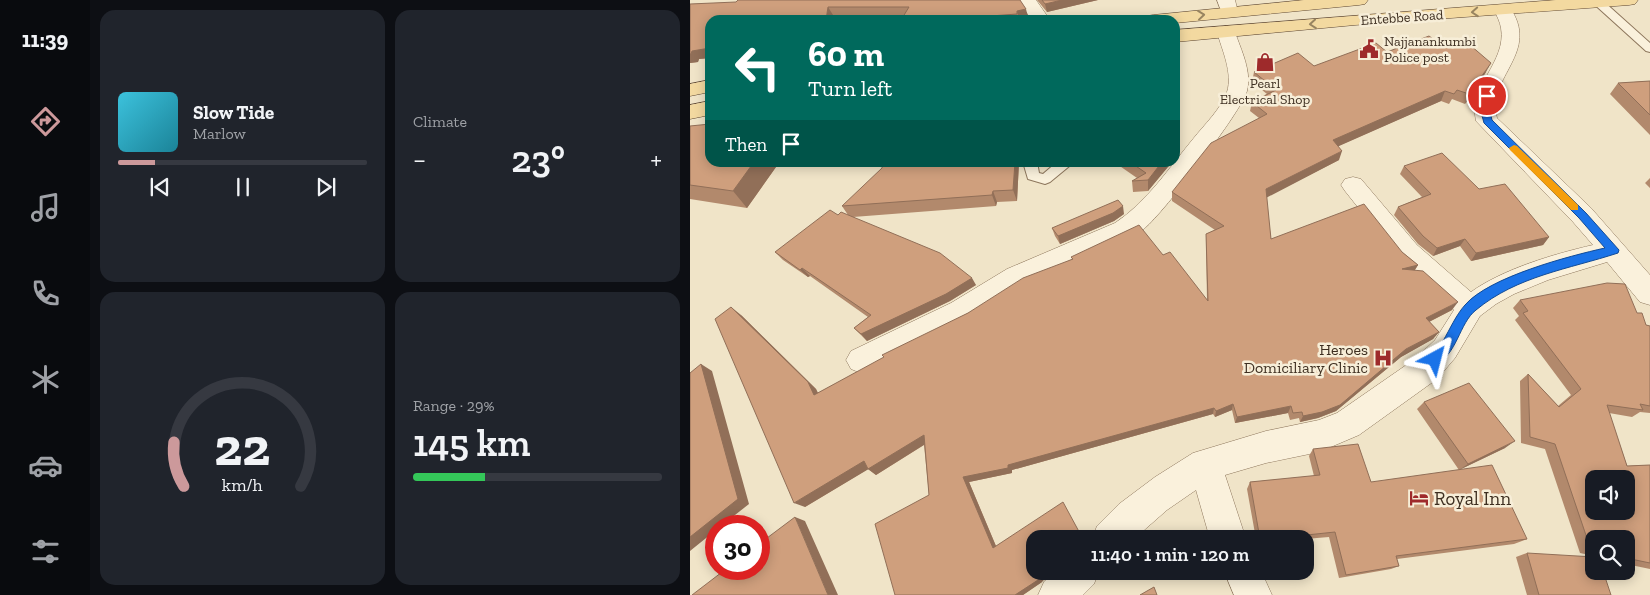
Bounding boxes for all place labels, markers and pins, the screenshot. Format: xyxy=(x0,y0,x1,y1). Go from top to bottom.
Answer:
place label: Najjanankumbi Police post xyxy=(1384,33,1476,66)
public building icon: Najjanankumbi Police post xyxy=(1358,38,1380,60)
shop icon: Pearl Electrical Shop xyxy=(1254,51,1276,73)
place label: Pearl Electrical Shop xyxy=(1220,75,1310,108)
pin xyxy=(1466,75,1508,117)
place label: Heroes Domiciliary Clinic xyxy=(1244,340,1368,377)
hospital icon: Heroes Domiciliary Clinic xyxy=(1372,347,1394,369)
hotel icon: Royal Inn xyxy=(1408,487,1430,509)
place label: Royal Inn xyxy=(1434,487,1511,510)

